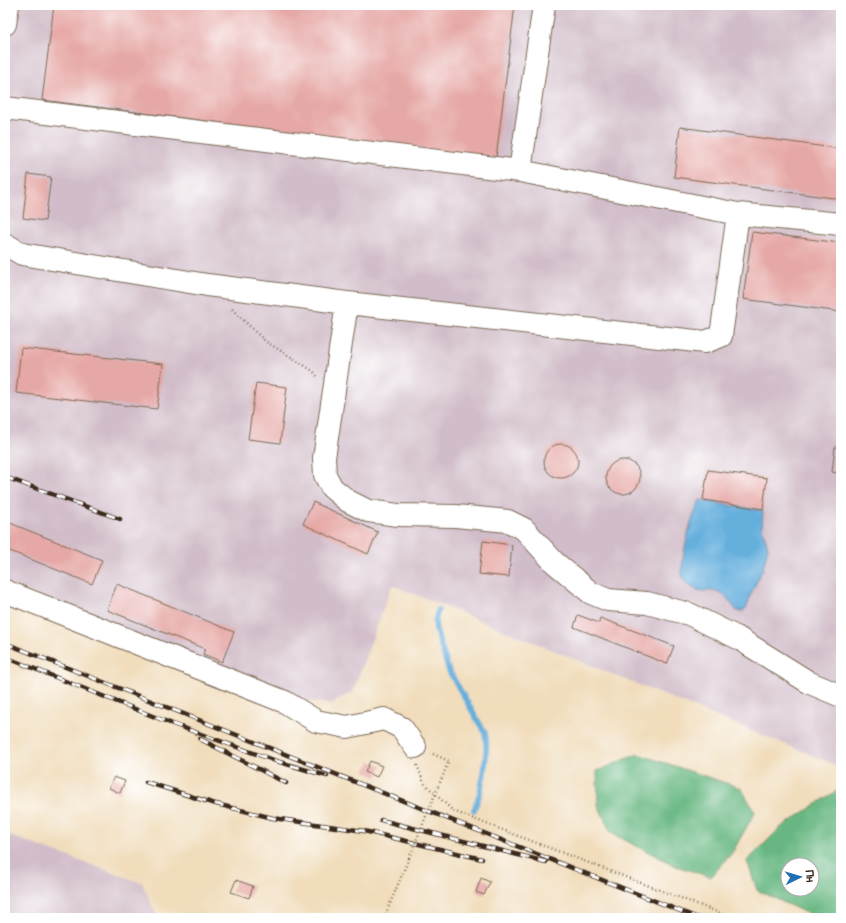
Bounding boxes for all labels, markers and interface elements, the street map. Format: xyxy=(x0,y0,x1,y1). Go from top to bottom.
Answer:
north arrow xyxy=(780,857,820,897)
text: Пн xyxy=(802,870,817,883)

